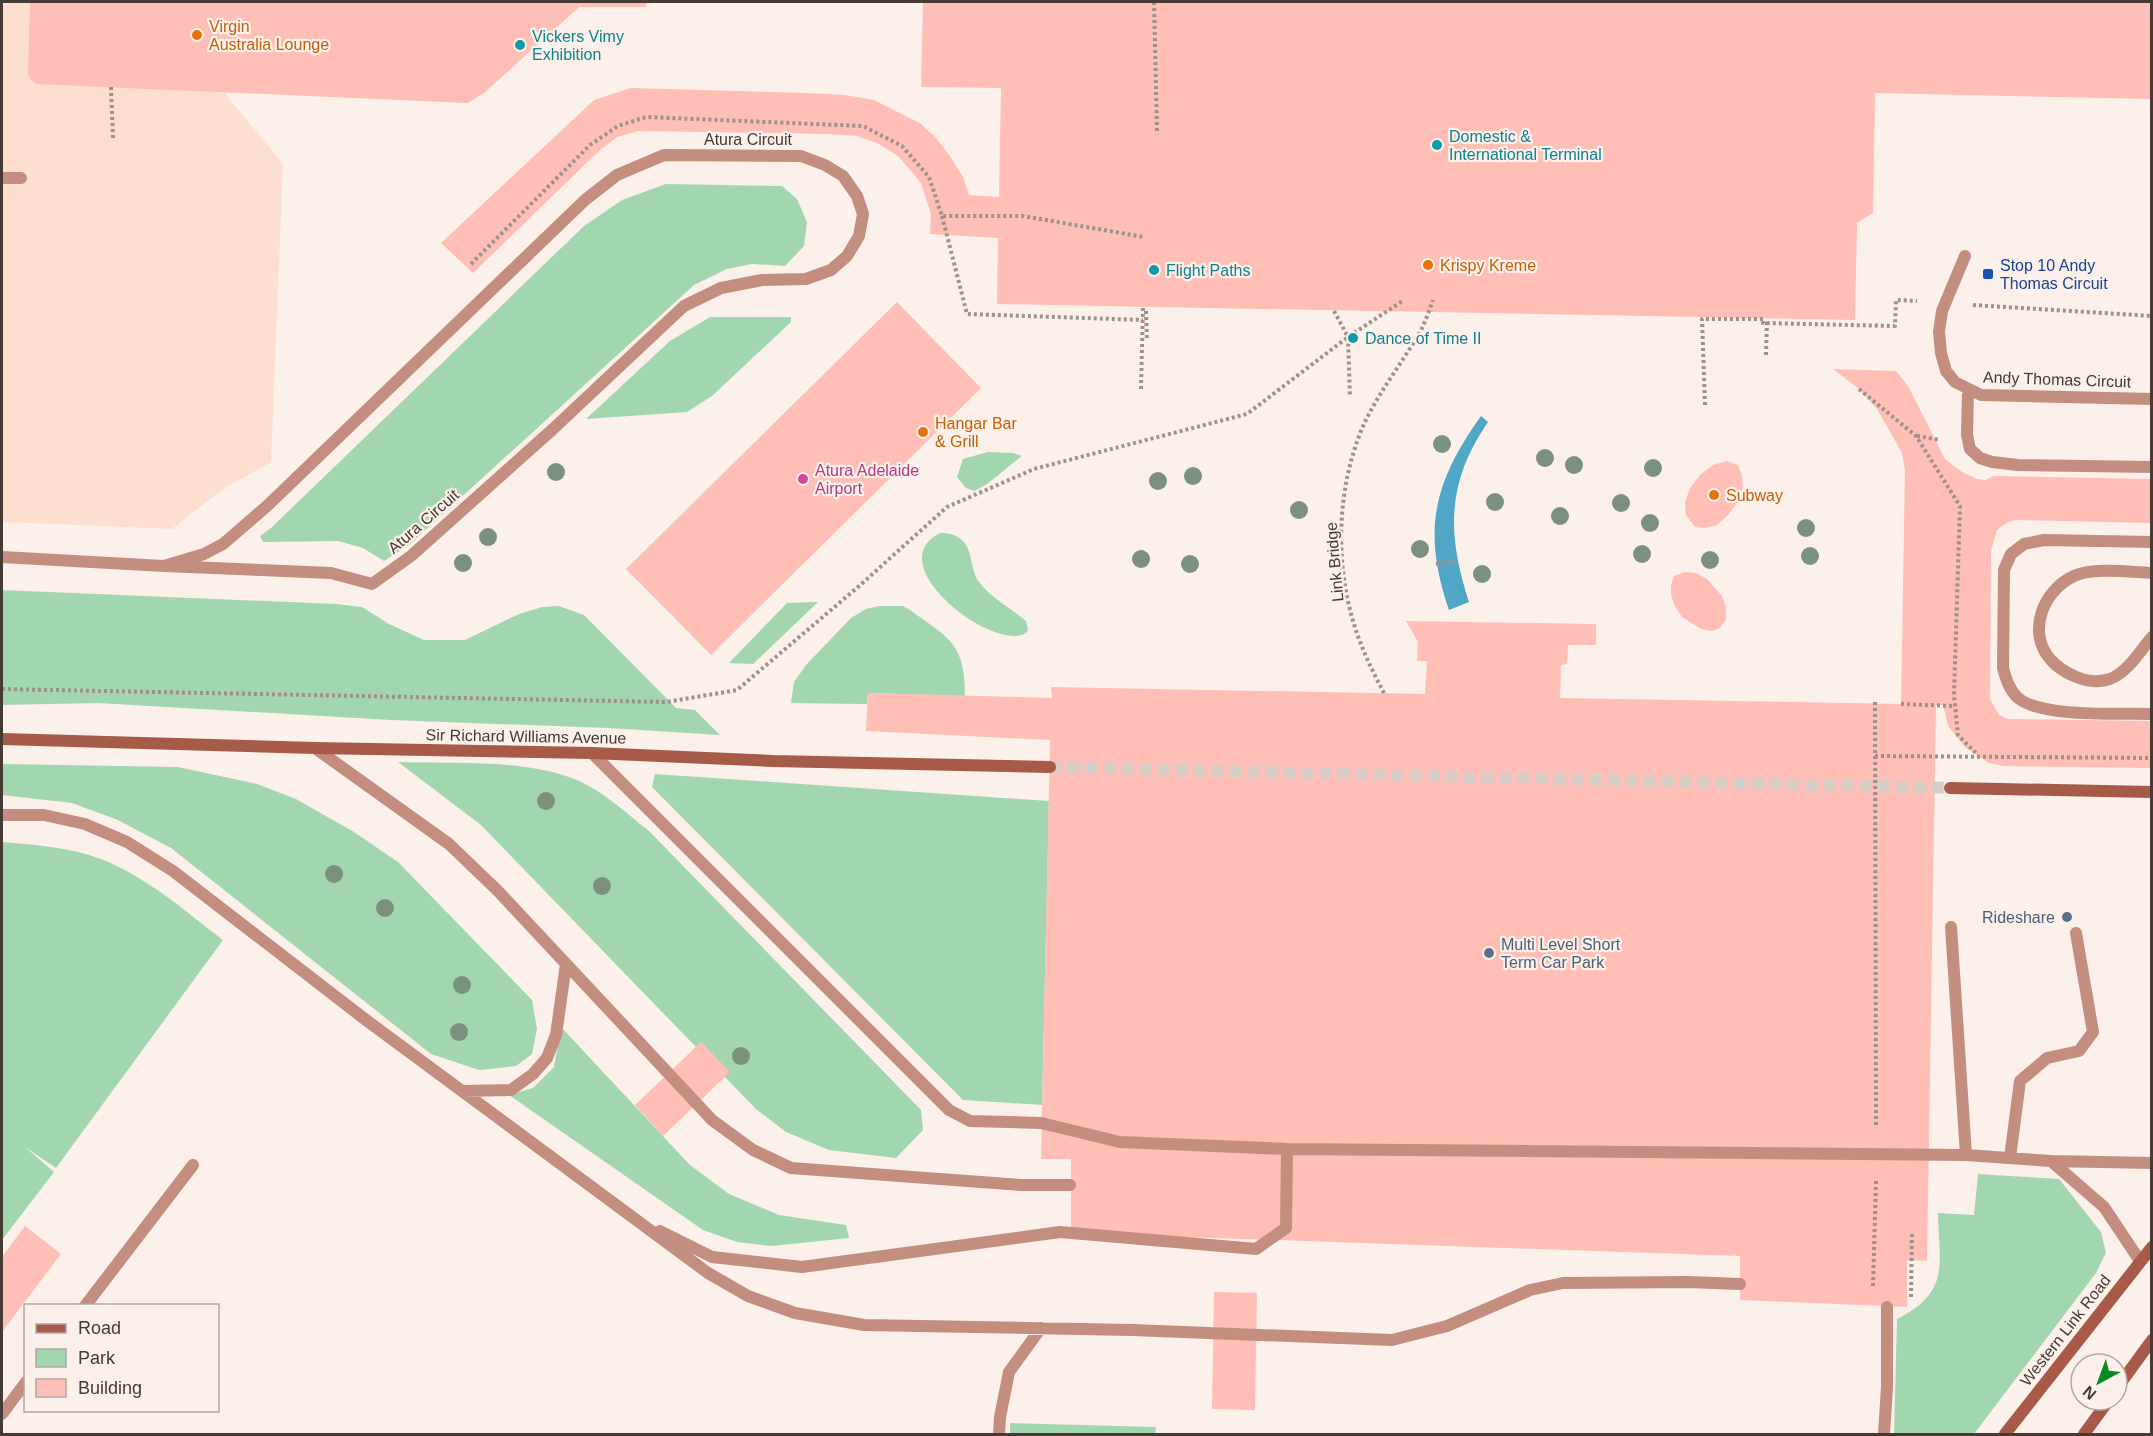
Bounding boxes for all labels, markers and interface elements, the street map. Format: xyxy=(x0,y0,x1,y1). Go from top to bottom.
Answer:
place label: Virgin Australia Lounge xyxy=(209,18,329,53)
marker: Virgin Australia Lounge xyxy=(190,28,204,42)
place label: Vickers Vimy Exhibition xyxy=(532,28,624,63)
marker: Vickers Vimy Exhibition xyxy=(513,38,527,52)
place label: Domestic & International Terminal xyxy=(1449,128,1602,163)
street label: Atura Circuit xyxy=(704,131,793,148)
marker: Domestic & International Terminal xyxy=(1430,138,1444,152)
place label: Krispy Kreme xyxy=(1440,257,1536,274)
place label: Stop 10 Andy Thomas Circuit xyxy=(2000,257,2108,292)
marker: Krispy Kreme xyxy=(1421,258,1435,272)
place label: Flight Paths xyxy=(1166,262,1250,279)
marker: Flight Paths xyxy=(1147,263,1161,277)
marker: Stop 10 Andy Thomas Circuit xyxy=(1981,267,1995,281)
place label: Dance of Time II xyxy=(1365,330,1482,347)
marker: Dance of Time II xyxy=(1346,331,1360,345)
street label: Andy Thomas Circuit xyxy=(1983,368,2132,391)
place label: Hangar Bar & Grill xyxy=(935,415,1017,450)
marker: Hangar Bar & Grill xyxy=(916,425,930,439)
place label: Atura Adelaide Airport xyxy=(815,462,919,497)
marker: Atura Adelaide Airport xyxy=(796,472,810,486)
street label: Atura Circuit xyxy=(385,486,463,557)
place label: Subway xyxy=(1726,487,1783,504)
marker: Subway xyxy=(1707,488,1721,502)
street label: Link Bridge xyxy=(1323,521,1346,603)
street label: Sir Richard Williams Avenue xyxy=(426,726,627,747)
place label: Rideshare xyxy=(1982,909,2055,926)
marker: Rideshare xyxy=(2060,910,2074,924)
place label: Multi Level Short Term Car Park xyxy=(1501,936,1621,971)
marker: Multi Level Short Term Car Park xyxy=(1482,946,1496,960)
street label: Western Link Road xyxy=(2017,1272,2114,1389)
legend xyxy=(24,1304,219,1412)
text: Road xyxy=(78,1318,121,1338)
text: Park xyxy=(78,1348,116,1368)
north arrow xyxy=(2069,1352,2129,1412)
text: Building xyxy=(78,1378,142,1398)
text: N xyxy=(2080,1383,2099,1403)

